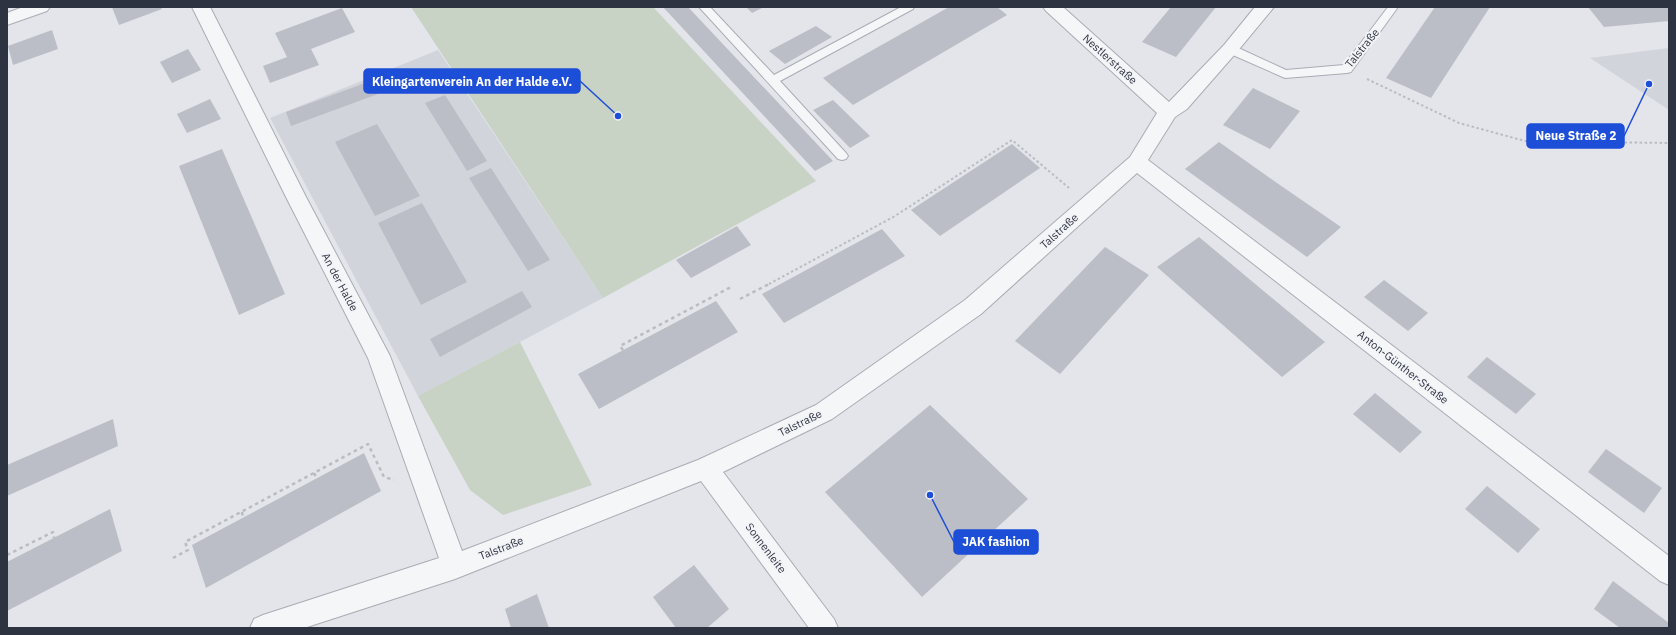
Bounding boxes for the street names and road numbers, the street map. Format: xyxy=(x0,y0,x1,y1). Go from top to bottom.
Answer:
street label: Talstraße xyxy=(1342,26,1382,70)
street label: Nestlerstraße xyxy=(1080,31,1140,87)
street label: Talstraße xyxy=(1037,210,1081,252)
street label: An der Halde xyxy=(319,250,361,314)
street label: Anton-Günther-Straße xyxy=(1355,327,1451,407)
street label: Talstraße xyxy=(776,407,824,439)
street label: Sonnenleite xyxy=(743,520,789,576)
street label: Talstraße xyxy=(477,533,525,563)

